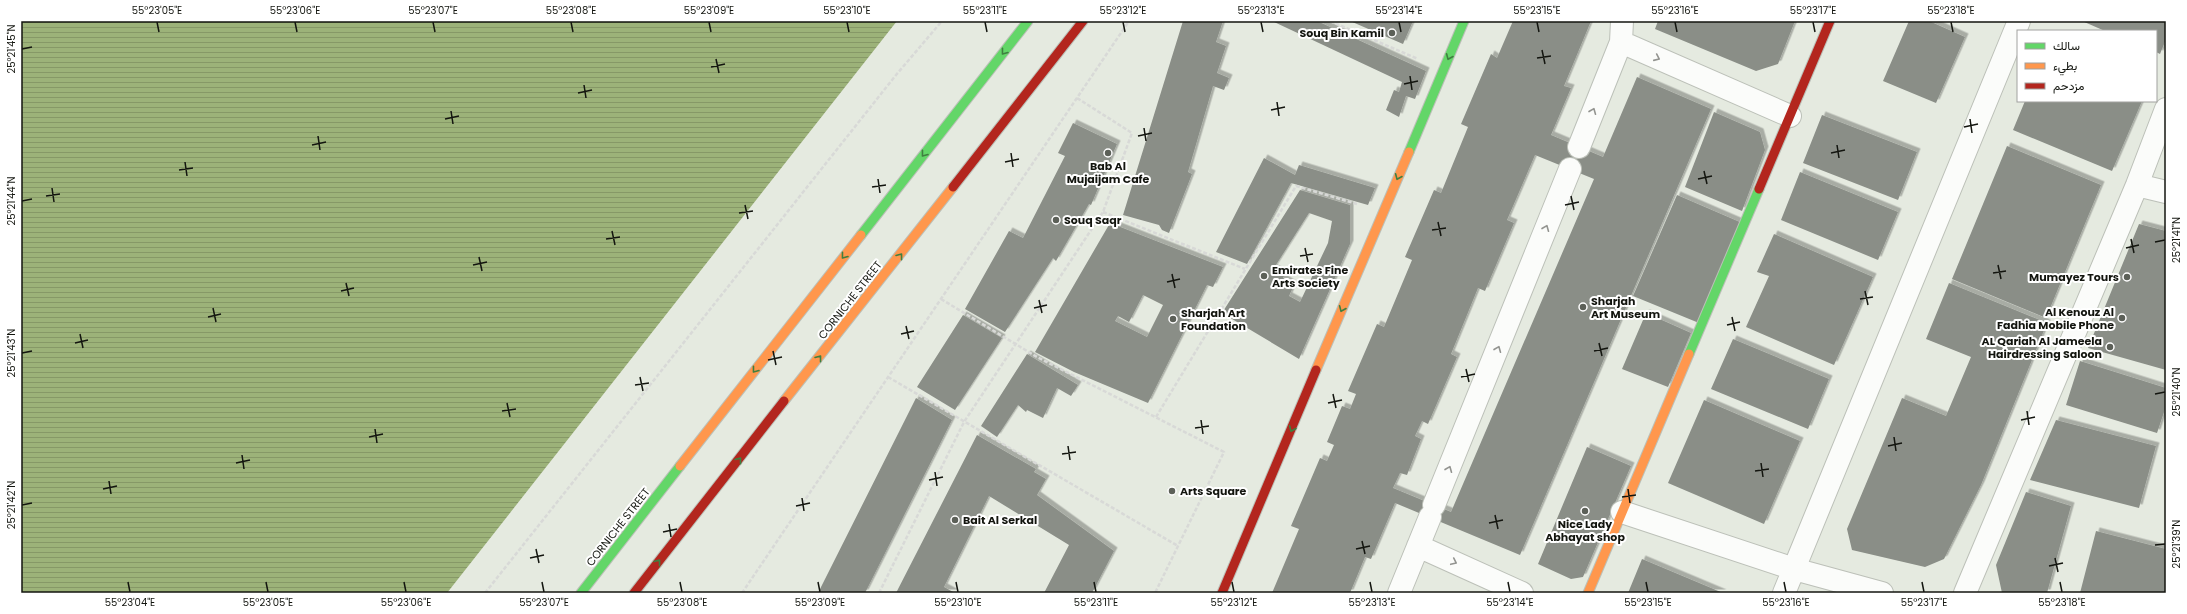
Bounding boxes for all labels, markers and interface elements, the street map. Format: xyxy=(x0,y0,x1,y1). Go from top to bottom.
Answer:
text: 55°23'05"E xyxy=(132,3,182,18)
text: 55°23'06"E xyxy=(270,3,320,18)
text: 55°23'07"E xyxy=(408,3,458,18)
text: 55°23'08"E xyxy=(546,3,596,18)
text: 55°23'09"E xyxy=(684,3,734,18)
text: 55°23'10"E xyxy=(823,3,871,18)
text: 55°23'11"E xyxy=(963,3,1007,18)
text: 55°23'12"E xyxy=(1100,3,1146,18)
text: 55°23'13"E xyxy=(1237,3,1285,18)
text: 55°23'14"E xyxy=(1375,3,1423,18)
text: 55°23'15"E xyxy=(1513,3,1561,18)
text: 55°23'16"E xyxy=(1651,3,1699,18)
text: 55°23'17"E xyxy=(1790,3,1836,18)
text: 55°23'18"E xyxy=(1927,3,1975,18)
text: 25°21'45"N xyxy=(4,24,19,74)
place label: Souq Bin Kamil xyxy=(1299,25,1384,41)
marker: Souq Bin Kamil xyxy=(1387,28,1397,38)
legend xyxy=(2017,30,2157,102)
text: سالك xyxy=(2053,37,2080,54)
one-way arrow xyxy=(1001,47,1008,54)
one-way arrow xyxy=(1446,53,1454,60)
one-way arrow xyxy=(1652,53,1660,61)
text: بطيء xyxy=(2053,57,2077,76)
text: مزدحم xyxy=(2053,77,2084,94)
one-way arrow xyxy=(1589,107,1597,114)
marker: Bab Al Mujaijam Cafe xyxy=(1103,148,1113,158)
one-way arrow xyxy=(921,150,928,157)
place label: Bab Al Mujaijam Cafe xyxy=(1067,158,1150,187)
one-way arrow xyxy=(1395,173,1403,180)
text: 25°21'44"N xyxy=(4,176,19,226)
place label: Souq Saqr xyxy=(1064,212,1122,228)
marker: Souq Saqr xyxy=(1051,215,1061,225)
text: 25°21'41"N xyxy=(2169,217,2184,263)
one-way arrow xyxy=(1541,225,1549,233)
one-way arrow xyxy=(841,252,848,259)
one-way arrow xyxy=(895,254,902,261)
street label: CORNICHE STREET xyxy=(814,258,886,342)
place label: Emirates Fine Arts Society xyxy=(1272,262,1348,291)
place label: Mumayez Tours xyxy=(2029,269,2119,285)
marker: Emirates Fine Arts Society xyxy=(1259,271,1269,281)
marker: Mumayez Tours xyxy=(2122,272,2132,282)
place label: Sharjah Art Museum xyxy=(1591,293,1660,322)
marker: Sharjah Art Museum xyxy=(1578,302,1588,312)
place label: Al Kenouz Al Fadhia Mobile Phone xyxy=(1997,304,2114,333)
place label: Sharjah Art Foundation xyxy=(1181,305,1246,334)
one-way arrow xyxy=(1339,306,1347,313)
marker: Al Kenouz Al Fadhia Mobile Phone xyxy=(2117,313,2127,323)
marker: Sharjah Art Foundation xyxy=(1168,314,1178,324)
text: 25°21'43"N xyxy=(4,329,19,377)
place label: AL Qariah Al Jameela Hairdressing Saloon xyxy=(1982,333,2102,362)
marker: AL Qariah Al Jameela Hairdressing Saloon xyxy=(2105,342,2115,352)
one-way arrow xyxy=(1493,345,1501,352)
one-way arrow xyxy=(815,356,822,363)
one-way arrow xyxy=(753,365,760,372)
text: 25°21'40"N xyxy=(2169,367,2184,417)
one-way arrow xyxy=(1288,425,1296,432)
one-way arrow xyxy=(734,458,741,465)
one-way arrow xyxy=(1445,466,1453,473)
text: 25°21'42"N xyxy=(4,481,19,529)
place label: Arts Square xyxy=(1180,483,1247,499)
street label: CORNICHE STREET xyxy=(582,485,654,569)
marker: Arts Square xyxy=(1167,486,1177,496)
marker: Nice Lady Abhayat shop xyxy=(1580,506,1590,516)
place label: Bait Al Serkal xyxy=(963,512,1037,528)
marker: Bait Al Serkal xyxy=(950,515,960,525)
place label: Nice Lady Abhayat shop xyxy=(1545,516,1625,545)
text: 25°21'39"N xyxy=(2169,520,2184,568)
one-way arrow xyxy=(1449,557,1457,565)
one-way arrow xyxy=(654,560,661,567)
text: 55°23'04"E xyxy=(105,595,155,610)
text: 55°23'05"E xyxy=(243,595,293,610)
text: 55°23'06"E xyxy=(381,595,431,610)
text: 55°23'07"E xyxy=(519,595,569,610)
text: 55°23'08"E xyxy=(657,595,707,610)
text: 55°23'09"E xyxy=(795,595,845,610)
text: 55°23'10"E xyxy=(934,595,982,610)
text: 55°23'11"E xyxy=(1074,595,1118,610)
text: 55°23'12"E xyxy=(1211,595,1257,610)
text: 55°23'13"E xyxy=(1348,595,1396,610)
text: 55°23'14"E xyxy=(1486,595,1534,610)
text: 55°23'15"E xyxy=(1624,595,1672,610)
text: 55°23'16"E xyxy=(1762,595,1810,610)
text: 55°23'17"E xyxy=(1901,595,1947,610)
text: 55°23'18"E xyxy=(2038,595,2086,610)

